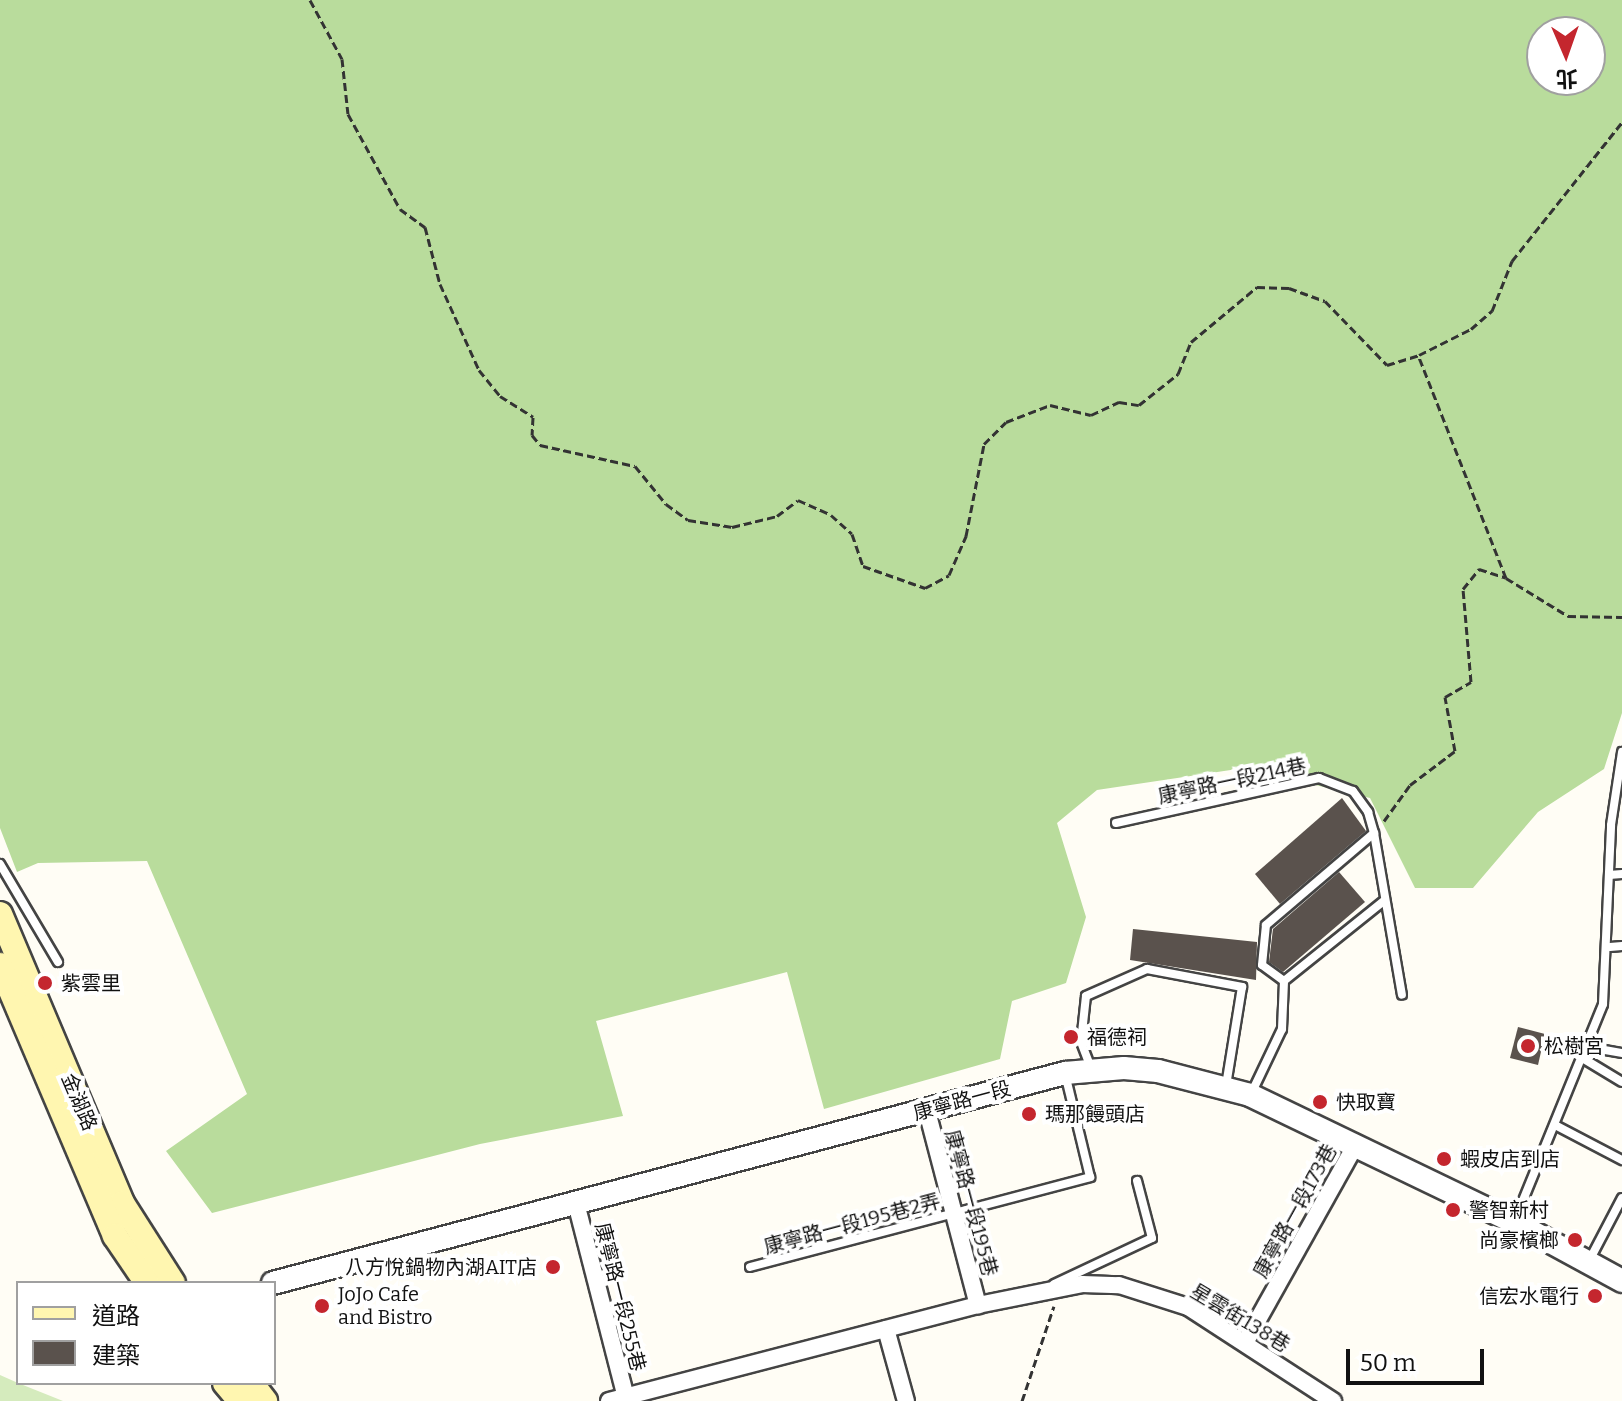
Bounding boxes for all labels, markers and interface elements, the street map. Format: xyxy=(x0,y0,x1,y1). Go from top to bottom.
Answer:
north arrow xyxy=(1526,16,1606,96)
text: 北 xyxy=(1555,65,1578,92)
street label: 康寧路一段214巷 xyxy=(1156,754,1308,808)
place label: 紫雲里 xyxy=(61,971,121,995)
marker: 紫雲里 xyxy=(36,974,54,992)
place label: 福德祠 xyxy=(1087,1025,1147,1049)
marker: 福德祠 xyxy=(1062,1028,1080,1046)
place label: 松樹宮 xyxy=(1544,1034,1604,1058)
marker: 松樹宮 xyxy=(1519,1037,1537,1055)
street label: 金湖路 xyxy=(56,1070,102,1134)
street label: 康寧路一段 xyxy=(911,1076,1013,1126)
place label: 快取寶 xyxy=(1336,1090,1396,1114)
marker: 快取寶 xyxy=(1311,1093,1329,1111)
place label: 瑪那饅頭店 xyxy=(1045,1102,1145,1126)
marker: 瑪那饅頭店 xyxy=(1020,1105,1038,1123)
street label: 康寧路一段195巷 xyxy=(940,1127,1002,1279)
street label: 康寧路一段173巷 xyxy=(1248,1140,1342,1282)
place label: 蝦皮店到店 xyxy=(1460,1147,1560,1171)
marker: 蝦皮店到店 xyxy=(1435,1150,1453,1168)
street label: 康寧路一段195巷2弄 xyxy=(761,1189,943,1259)
place label: 警智新村 xyxy=(1469,1198,1549,1222)
marker: 警智新村 xyxy=(1444,1201,1462,1219)
street label: 康寧路一段255巷 xyxy=(590,1220,650,1374)
place label: 尚豪檳榔 xyxy=(1479,1228,1559,1252)
marker: 尚豪檳榔 xyxy=(1566,1231,1584,1249)
place label: 八方悅鍋物內湖AIT店 xyxy=(345,1255,537,1279)
marker: 八方悅鍋物內湖AIT店 xyxy=(544,1258,562,1276)
street label: 星雲街138巷 xyxy=(1186,1279,1294,1357)
legend xyxy=(16,1281,276,1385)
place label: JoJo Cafe and Bistro xyxy=(338,1282,433,1329)
place label: 信宏水電行 xyxy=(1479,1284,1579,1308)
marker: 信宏水電行 xyxy=(1586,1287,1604,1305)
marker: JoJo Cafe and Bistro xyxy=(313,1297,331,1315)
text: 道路 xyxy=(92,1302,140,1330)
scale bar xyxy=(1350,1333,1488,1383)
text: 建築 xyxy=(92,1342,140,1370)
text: 50 m xyxy=(1360,1349,1416,1377)

